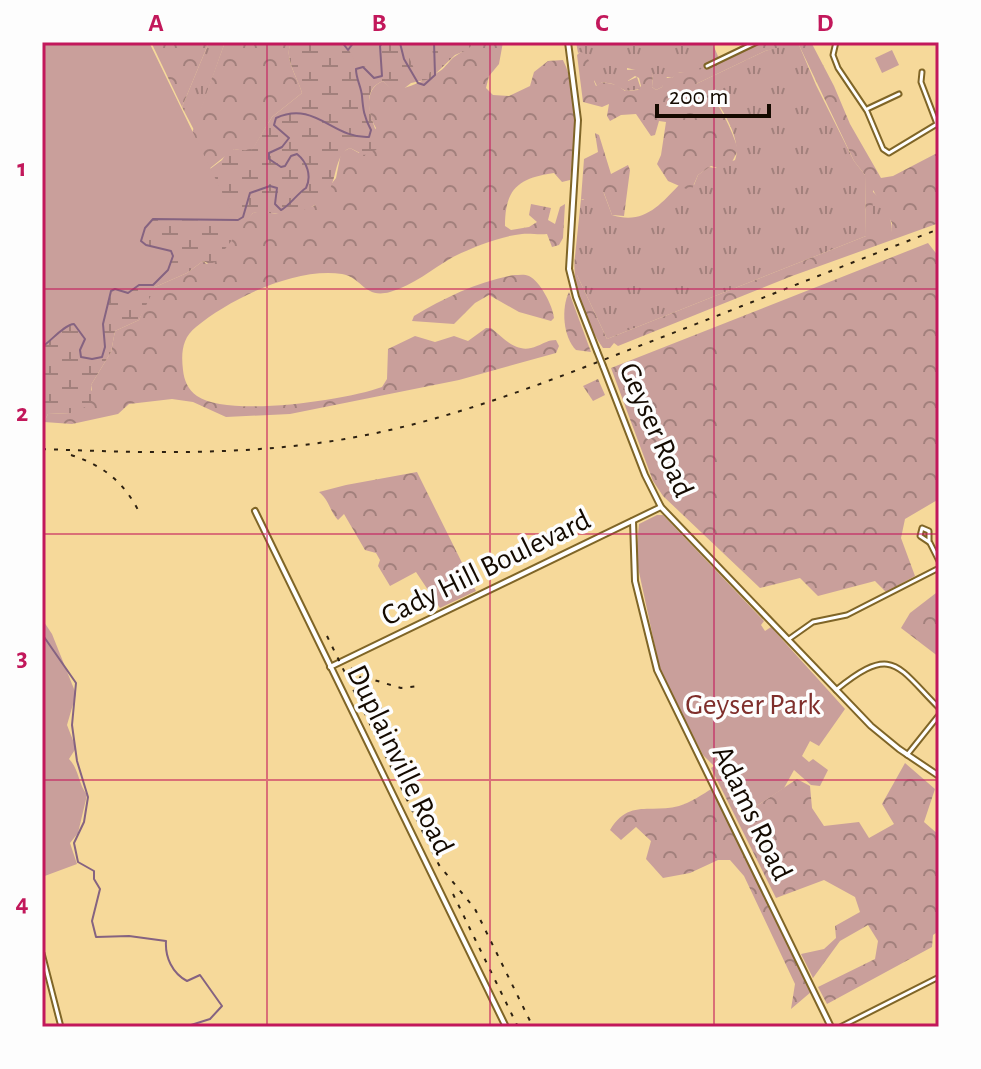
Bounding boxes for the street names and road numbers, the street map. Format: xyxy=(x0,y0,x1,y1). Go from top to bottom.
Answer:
street label: Geyser Road xyxy=(613,358,699,502)
street label: Cady Hill Boulevard xyxy=(377,504,595,632)
street label: Duplainville Road xyxy=(341,661,459,859)
street label: Adams Road xyxy=(707,741,797,885)

